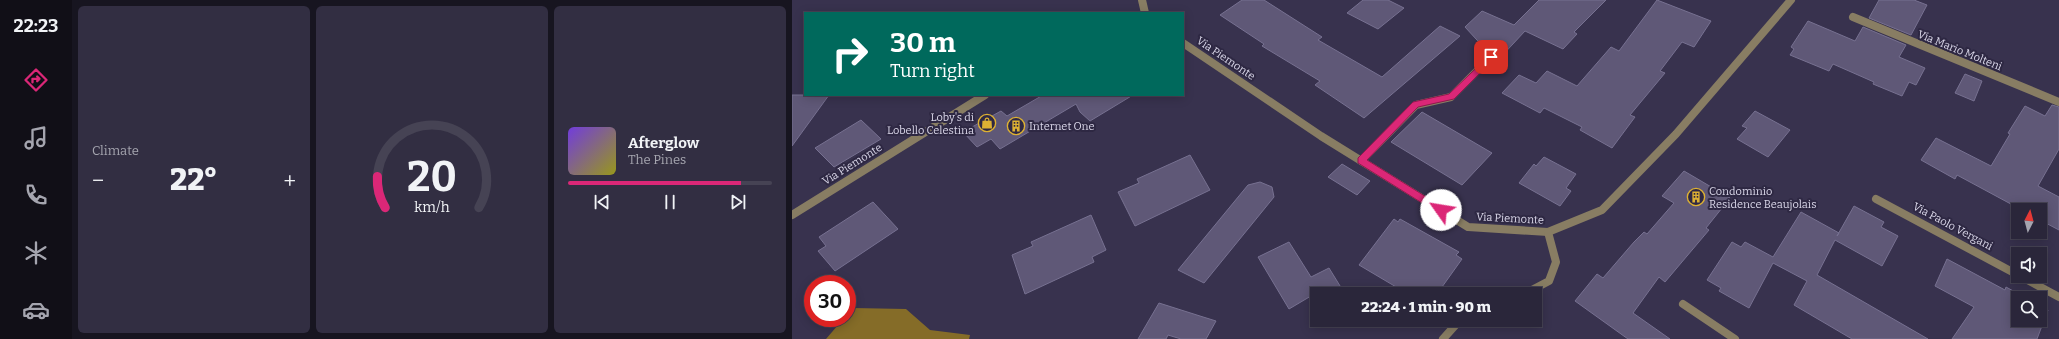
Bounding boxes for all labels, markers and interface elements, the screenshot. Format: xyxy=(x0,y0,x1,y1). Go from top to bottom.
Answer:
text: 22:23 xyxy=(14,15,58,37)
text: 30 m xyxy=(890,26,956,59)
icon: right xyxy=(824,28,876,80)
street label: Via Mario Molteni xyxy=(1916,28,2005,74)
street label: Via Piemonte xyxy=(1194,34,1257,83)
pin xyxy=(1474,40,1508,74)
icon: arrive xyxy=(1480,46,1502,68)
text: Turn right xyxy=(890,60,975,82)
icon: directions xyxy=(22,66,50,94)
place label: Loby's di Lobello Celestina xyxy=(887,111,975,137)
shop icon: Loby's di Lobello Celestina xyxy=(977,113,997,133)
building icon: Internet One xyxy=(1006,116,1026,136)
place label: Internet One xyxy=(1029,120,1095,133)
icon: music xyxy=(22,124,50,152)
text: Afterglow xyxy=(628,134,699,152)
street label: Via Piemonte xyxy=(820,141,884,188)
text: Climate xyxy=(92,143,139,158)
text: 20 xyxy=(407,151,457,201)
text: The Pines xyxy=(628,152,686,167)
text: 22° xyxy=(170,162,218,198)
text: − xyxy=(92,167,104,194)
text: + xyxy=(283,167,296,194)
icon: phone xyxy=(22,181,50,209)
place label: Condominio Residence Beaujolais xyxy=(1709,185,1816,211)
building icon: Condominio Residence Beaujolais xyxy=(1686,187,1706,207)
position arrow xyxy=(1420,189,1462,231)
icon: previous xyxy=(591,191,613,213)
icon: pause xyxy=(659,191,681,213)
icon: next xyxy=(727,191,749,213)
text: km/h xyxy=(414,198,450,215)
street label: Via Paolo Vergani xyxy=(1911,200,1996,253)
north arrow xyxy=(2011,203,2047,239)
map controls xyxy=(2011,203,2047,327)
street label: Via Piemonte xyxy=(1476,210,1544,227)
icon: climate xyxy=(22,239,50,267)
button: sound xyxy=(2011,247,2047,283)
speed limit sign: 30 xyxy=(804,275,856,327)
button: search xyxy=(2011,291,2047,327)
icon: car xyxy=(22,296,50,324)
text: 22:24 · 1 min · 90 m xyxy=(1361,298,1491,316)

